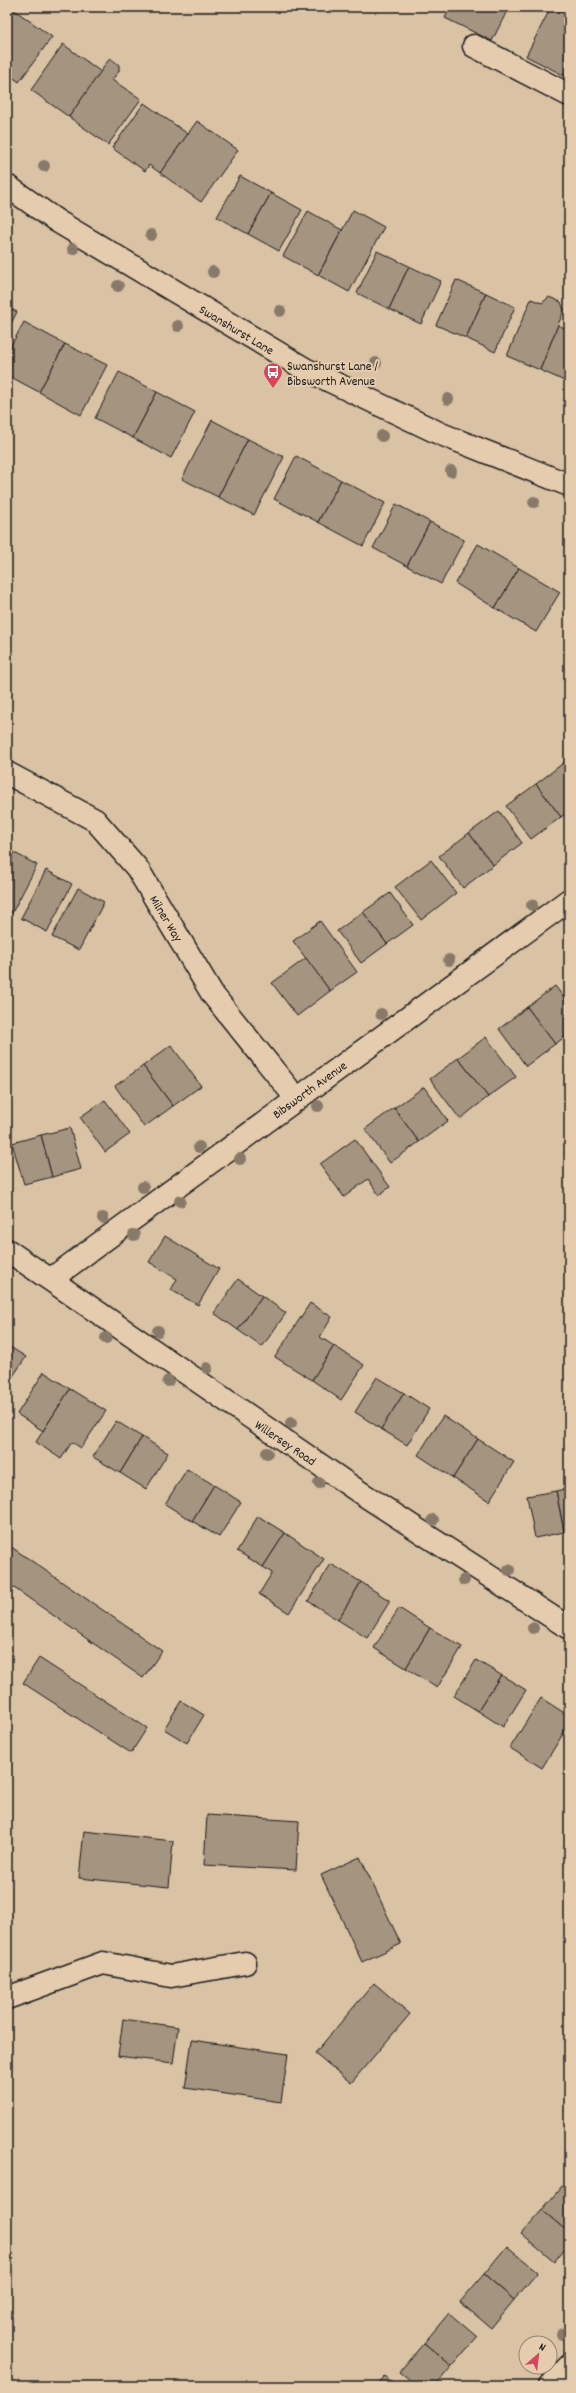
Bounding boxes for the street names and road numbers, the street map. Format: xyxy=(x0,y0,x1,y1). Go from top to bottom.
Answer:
street label: Swanshurst Lane xyxy=(195,301,277,361)
street label: Milner Way xyxy=(143,892,187,947)
street label: Bibsworth Avenue xyxy=(269,1057,352,1125)
street label: Willersey Road xyxy=(250,1417,319,1472)

